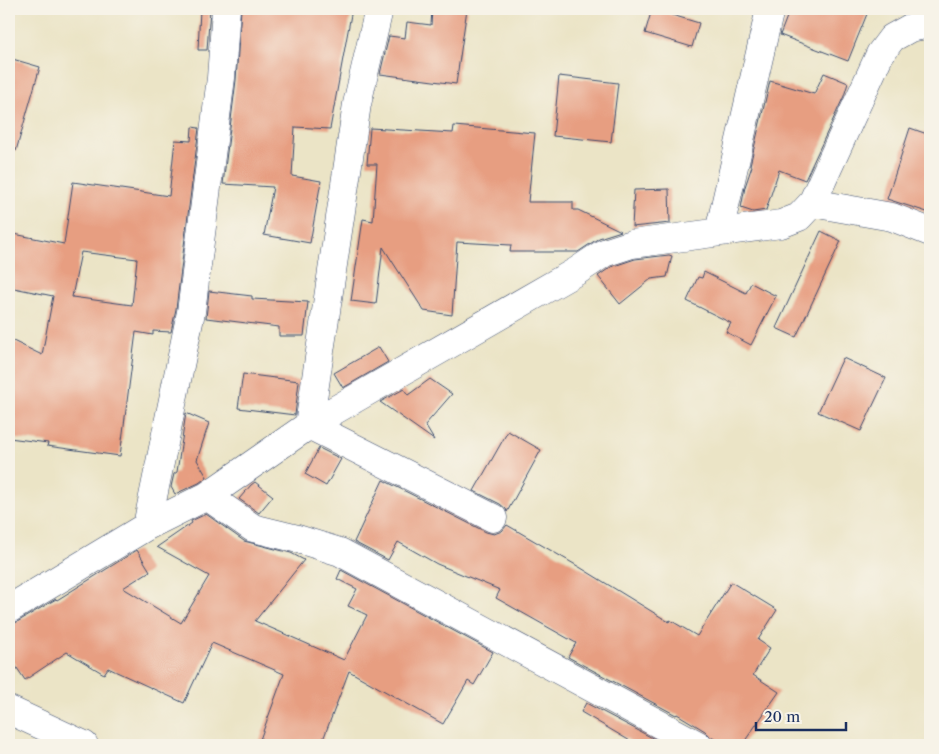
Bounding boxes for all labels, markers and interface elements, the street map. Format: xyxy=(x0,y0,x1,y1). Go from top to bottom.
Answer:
scale bar xyxy=(756,699,846,731)
text: 20 m xyxy=(764,707,800,726)

